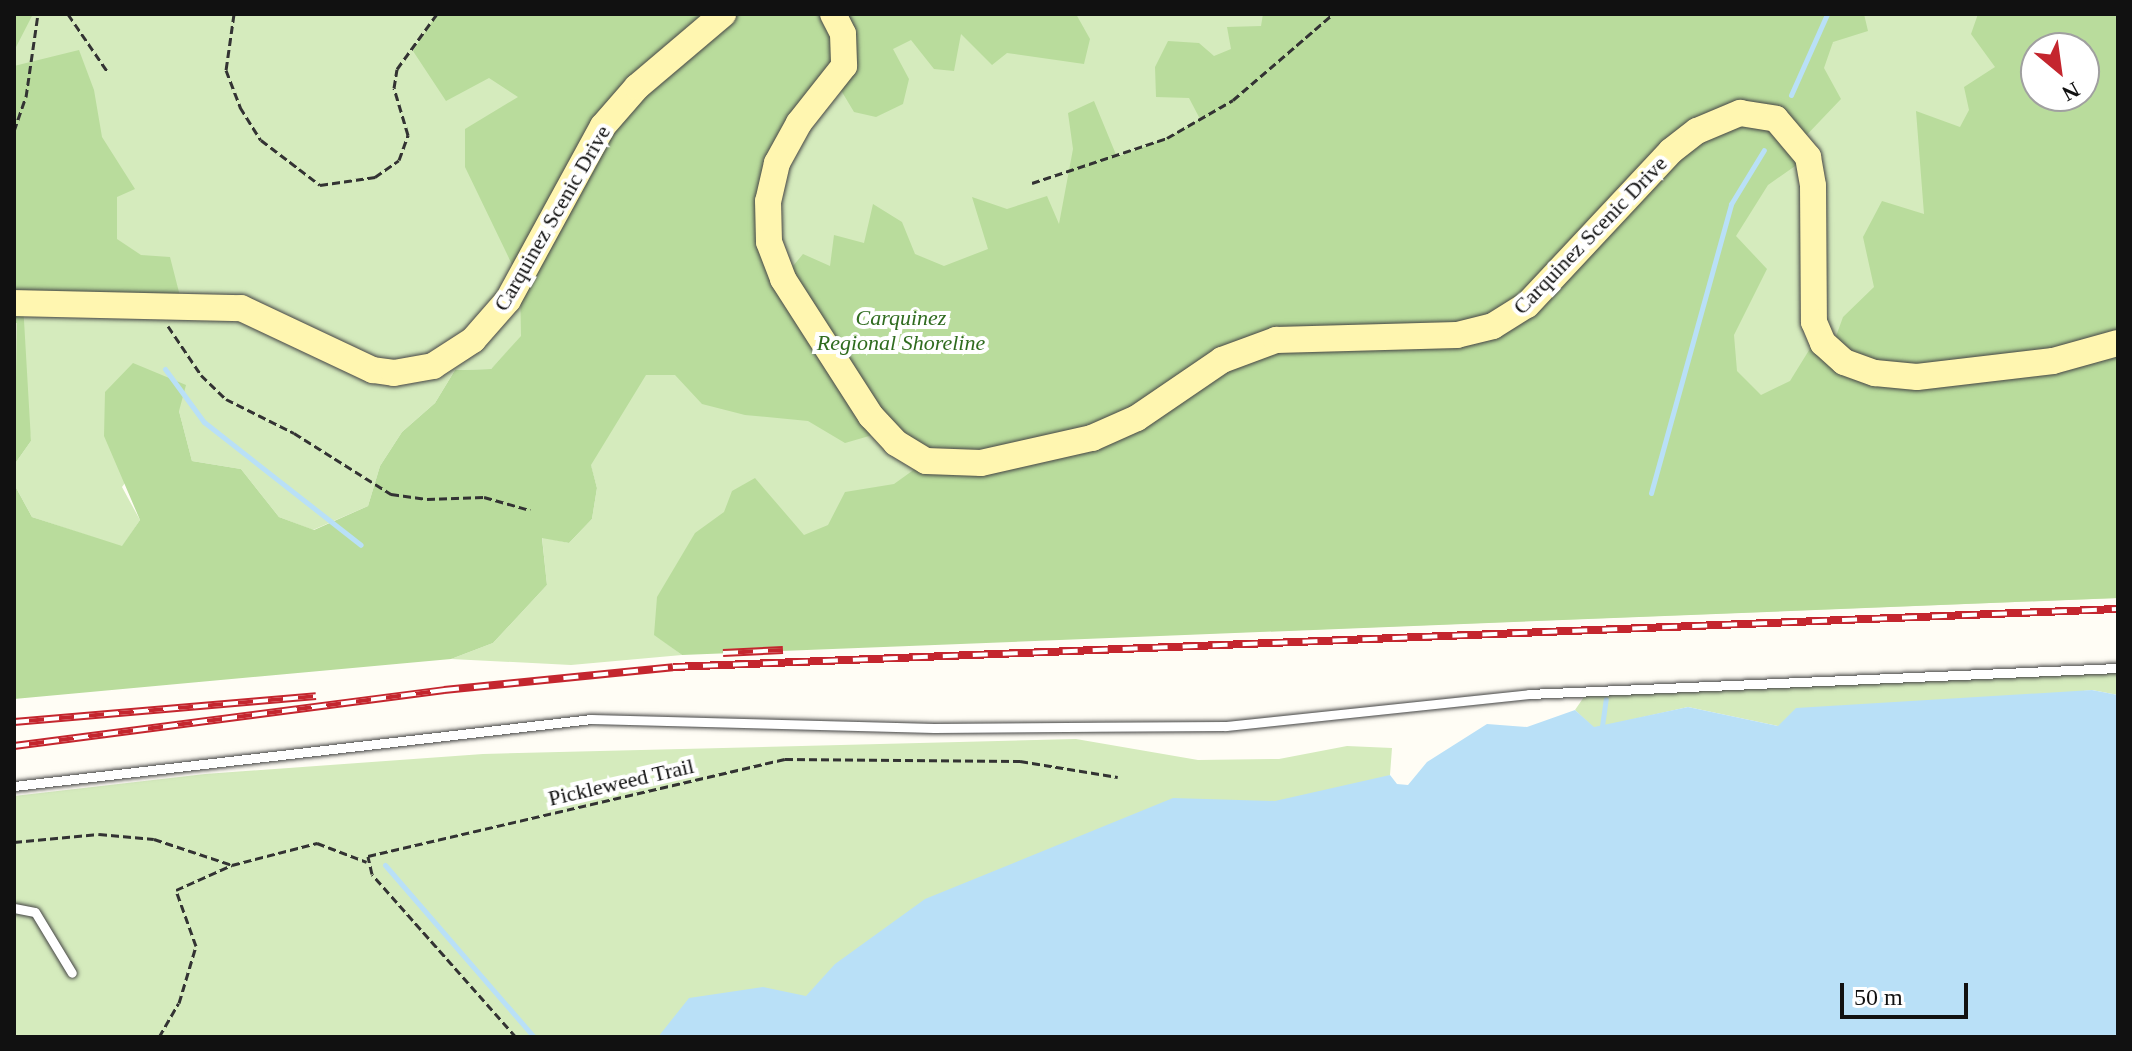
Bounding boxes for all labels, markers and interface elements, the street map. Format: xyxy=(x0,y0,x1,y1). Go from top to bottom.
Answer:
north arrow xyxy=(2020,32,2100,112)
text: N xyxy=(2058,77,2084,106)
street label: Carquinez Scenic Drive xyxy=(488,120,616,316)
street label: Carquinez Scenic Drive xyxy=(1508,150,1672,320)
park label: Carquinez Regional Shoreline xyxy=(817,304,985,356)
street label: Pickleweed Trail xyxy=(545,752,697,812)
scale bar xyxy=(1844,967,1972,1017)
text: 50 m xyxy=(1854,984,1903,1010)

